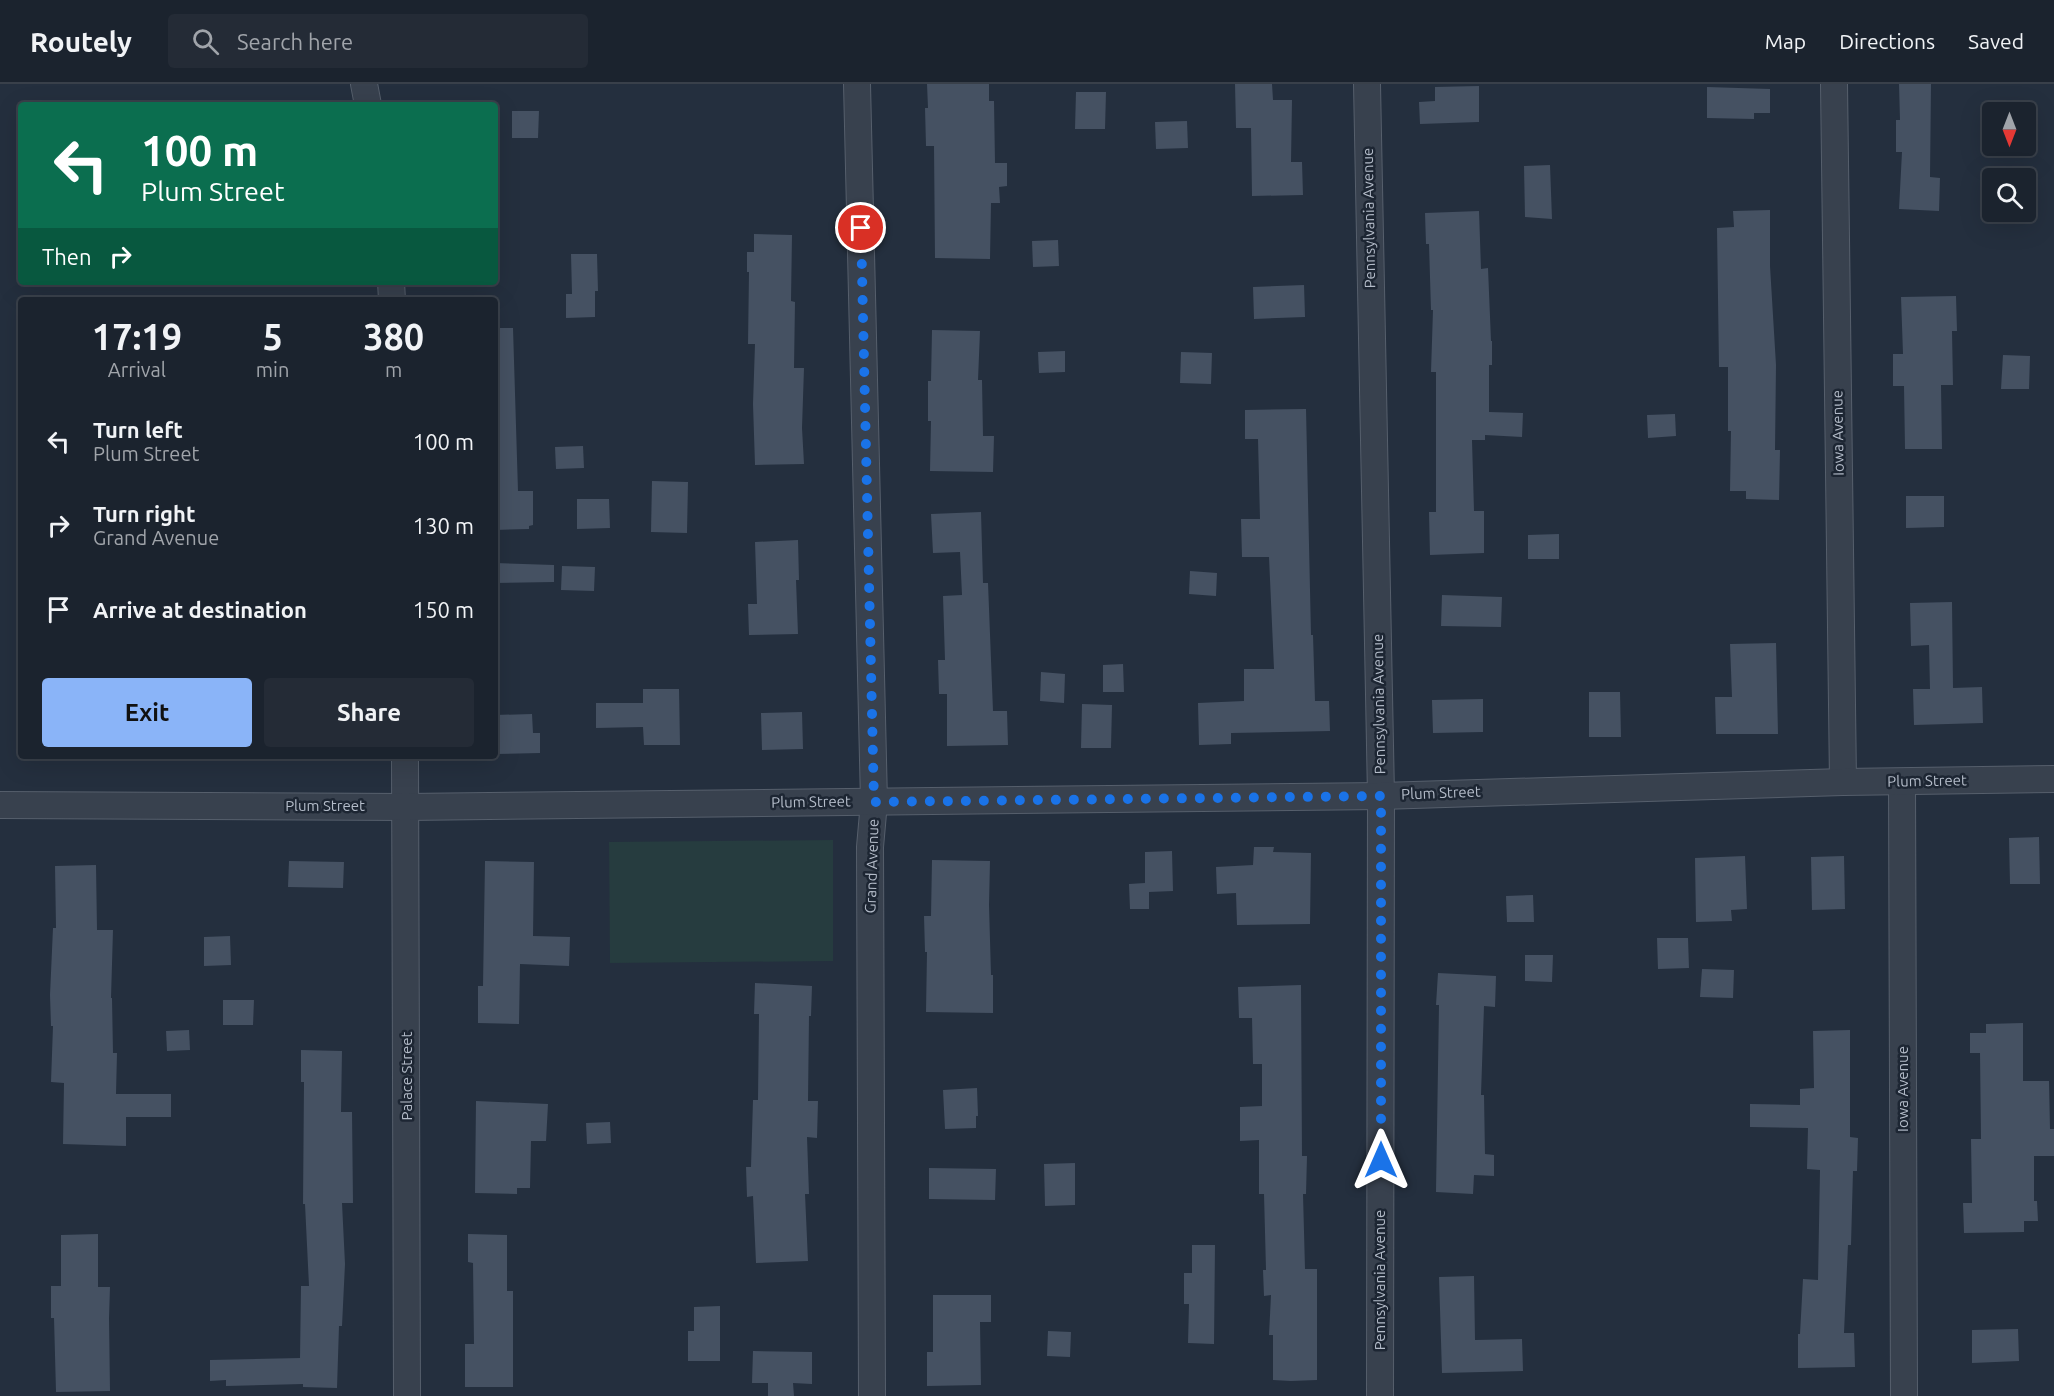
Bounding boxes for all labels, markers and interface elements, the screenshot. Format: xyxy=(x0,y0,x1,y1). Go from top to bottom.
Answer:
search box xyxy=(168,14,588,68)
icon: search xyxy=(189,25,222,58)
text: Routely xyxy=(30,26,132,57)
text: Search here xyxy=(237,29,353,54)
text: Map xyxy=(1765,29,1806,53)
text: Directions xyxy=(1839,29,1935,53)
text: Saved xyxy=(1968,29,2024,53)
north arrow xyxy=(1982,102,2036,156)
map controls xyxy=(1982,102,2036,222)
icon: left xyxy=(42,126,120,204)
text: 100 m xyxy=(141,127,258,174)
street label: Pennsylvania Avenue xyxy=(1359,148,1378,288)
button: search xyxy=(1982,168,2036,222)
text: Plum Street xyxy=(141,176,285,206)
pin xyxy=(835,202,886,253)
icon: arrive xyxy=(844,211,877,244)
icon: right xyxy=(104,240,137,273)
text: Then xyxy=(42,244,92,269)
text: 17:19 xyxy=(92,316,182,357)
text: 5 xyxy=(262,316,283,357)
text: 380 xyxy=(363,316,424,357)
text: Arrival xyxy=(108,358,166,381)
text: min xyxy=(256,358,289,381)
text: m xyxy=(385,358,402,381)
street label: Iowa Avenue xyxy=(1828,390,1847,476)
text: Turn left xyxy=(93,417,183,442)
icon: left xyxy=(42,425,75,458)
text: 100 m xyxy=(413,429,474,454)
text: Plum Street xyxy=(93,442,199,465)
text: Turn right xyxy=(93,501,195,526)
icon: right xyxy=(42,509,75,542)
text: 130 m xyxy=(413,513,474,538)
text: Grand Avenue xyxy=(93,526,219,549)
icon: arrive xyxy=(42,593,75,626)
text: Arrive at destination xyxy=(93,597,307,622)
text: 150 m xyxy=(413,597,474,622)
street label: Pennsylvania Avenue xyxy=(1369,634,1388,774)
button: Exit xyxy=(42,678,252,747)
button: Share xyxy=(264,678,474,747)
street label: Plum Street xyxy=(1887,771,1967,790)
street label: Plum Street xyxy=(1401,783,1481,802)
street label: Plum Street xyxy=(771,792,851,811)
street label: Plum Street xyxy=(285,797,365,814)
street label: Grand Avenue xyxy=(861,818,882,914)
street label: Palace Street xyxy=(398,1032,415,1120)
street label: Iowa Avenue xyxy=(1894,1046,1911,1132)
position arrow xyxy=(1349,1128,1413,1192)
street label: Pennsylvania Avenue xyxy=(1371,1210,1388,1350)

